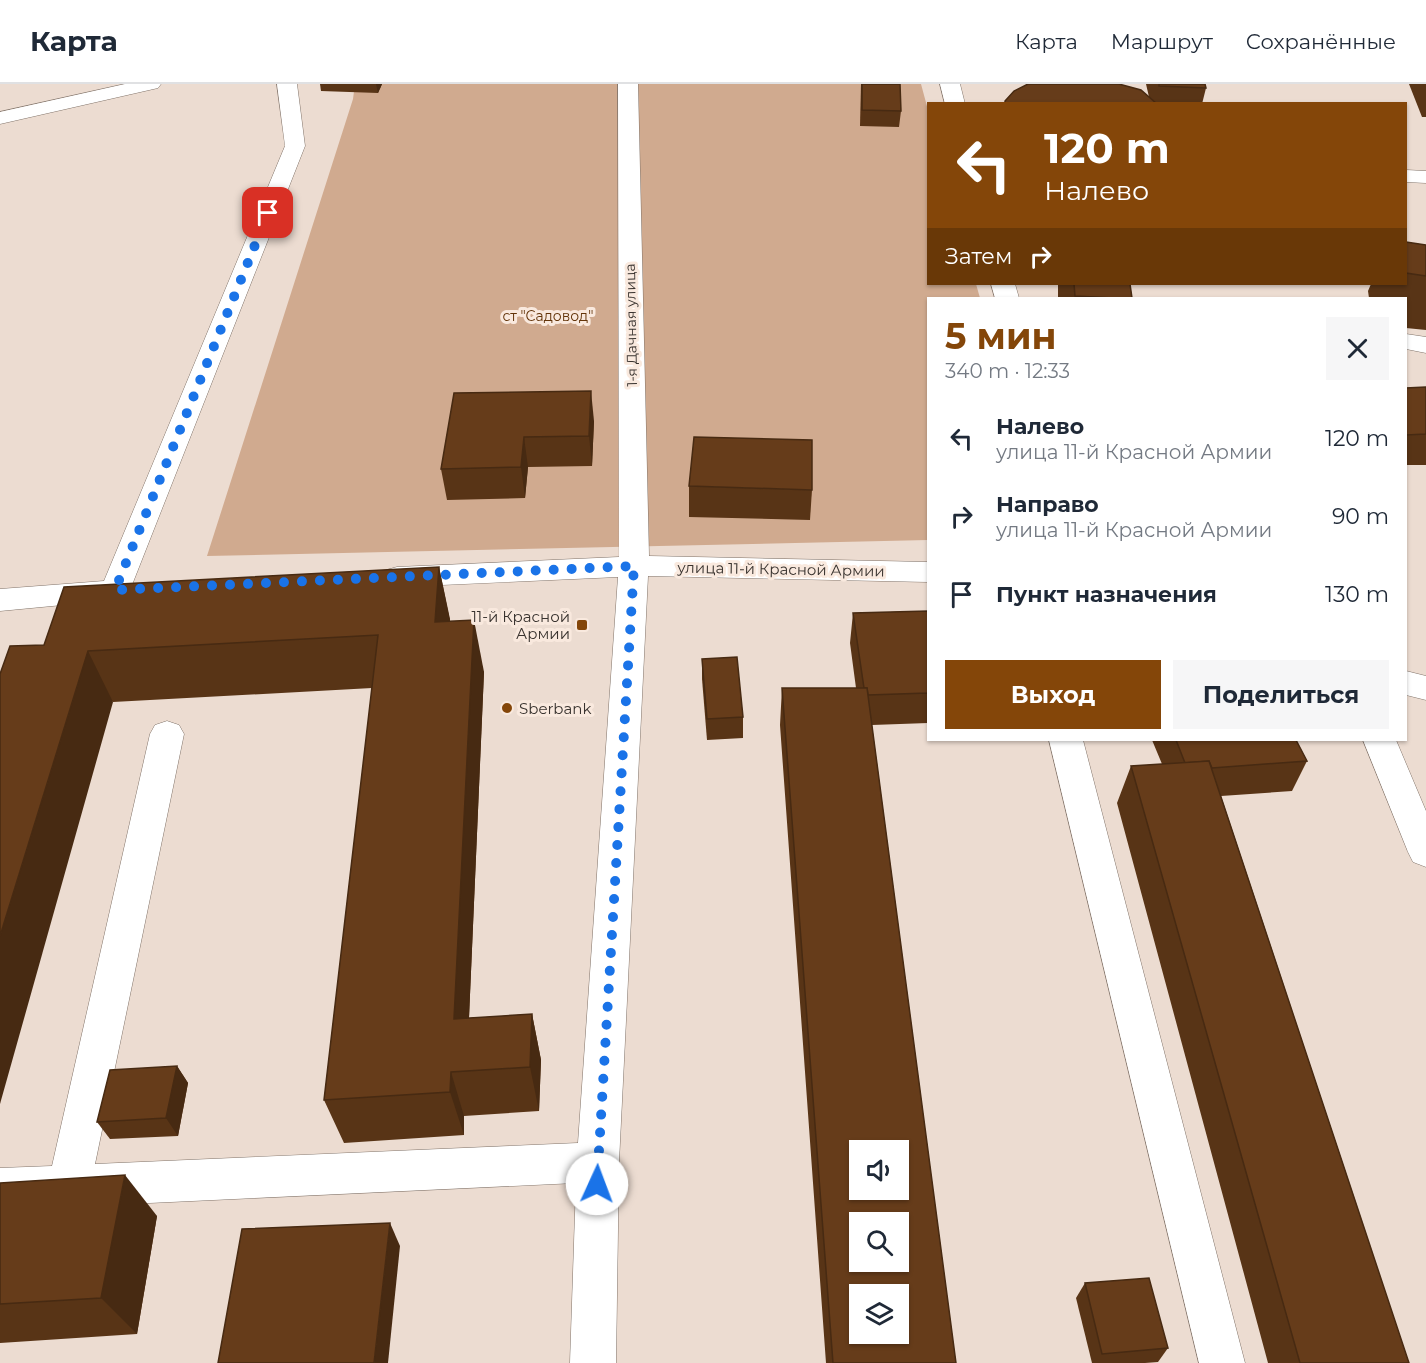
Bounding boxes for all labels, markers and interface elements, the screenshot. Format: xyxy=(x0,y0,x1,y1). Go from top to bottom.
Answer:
text: Карта xyxy=(30,24,118,58)
text: Карта xyxy=(1015,29,1078,54)
text: Маршрут xyxy=(1111,29,1213,54)
text: Сохранённые xyxy=(1246,29,1396,54)
text: 120 m xyxy=(1044,122,1170,174)
icon: left xyxy=(945,126,1023,204)
text: Налево xyxy=(1044,174,1149,207)
pin xyxy=(242,187,293,238)
icon: arrive xyxy=(251,196,284,229)
icon: right xyxy=(1024,240,1057,273)
text: Затем xyxy=(945,243,1012,270)
street label: 1-я Дачная улица xyxy=(621,263,641,387)
park label: ст "Садовод" xyxy=(503,307,593,325)
text: 5 мин xyxy=(945,314,1057,358)
button: close xyxy=(1326,317,1389,380)
text: 340 m · 12:33 xyxy=(945,359,1070,383)
text: Налево xyxy=(996,413,1084,440)
icon: left xyxy=(945,422,978,455)
text: 120 m xyxy=(1325,425,1389,452)
text: улица 11-й Красной Армии xyxy=(996,440,1272,464)
text: Направо xyxy=(996,491,1099,518)
icon: right xyxy=(945,500,978,533)
text: 90 m xyxy=(1332,503,1389,530)
text: улица 11-й Красной Армии xyxy=(996,518,1272,542)
street label: улица 11-й Красной Армии xyxy=(676,558,885,580)
icon: arrive xyxy=(945,578,978,611)
text: Пункт назначения xyxy=(996,581,1217,608)
text: 130 m xyxy=(1325,581,1389,608)
place label: 11-й Красной Армии xyxy=(471,607,570,643)
marker: 11-й Красной Армии xyxy=(575,618,589,632)
button: Выход xyxy=(945,660,1161,729)
button: Поделиться xyxy=(1173,660,1389,729)
place label: Sberbank xyxy=(519,699,591,718)
marker: Sberbank xyxy=(500,701,514,715)
map controls xyxy=(849,1140,909,1344)
button: sound xyxy=(849,1140,909,1200)
position arrow xyxy=(565,1152,629,1216)
button: search xyxy=(849,1212,909,1272)
button: layers xyxy=(849,1284,909,1344)

